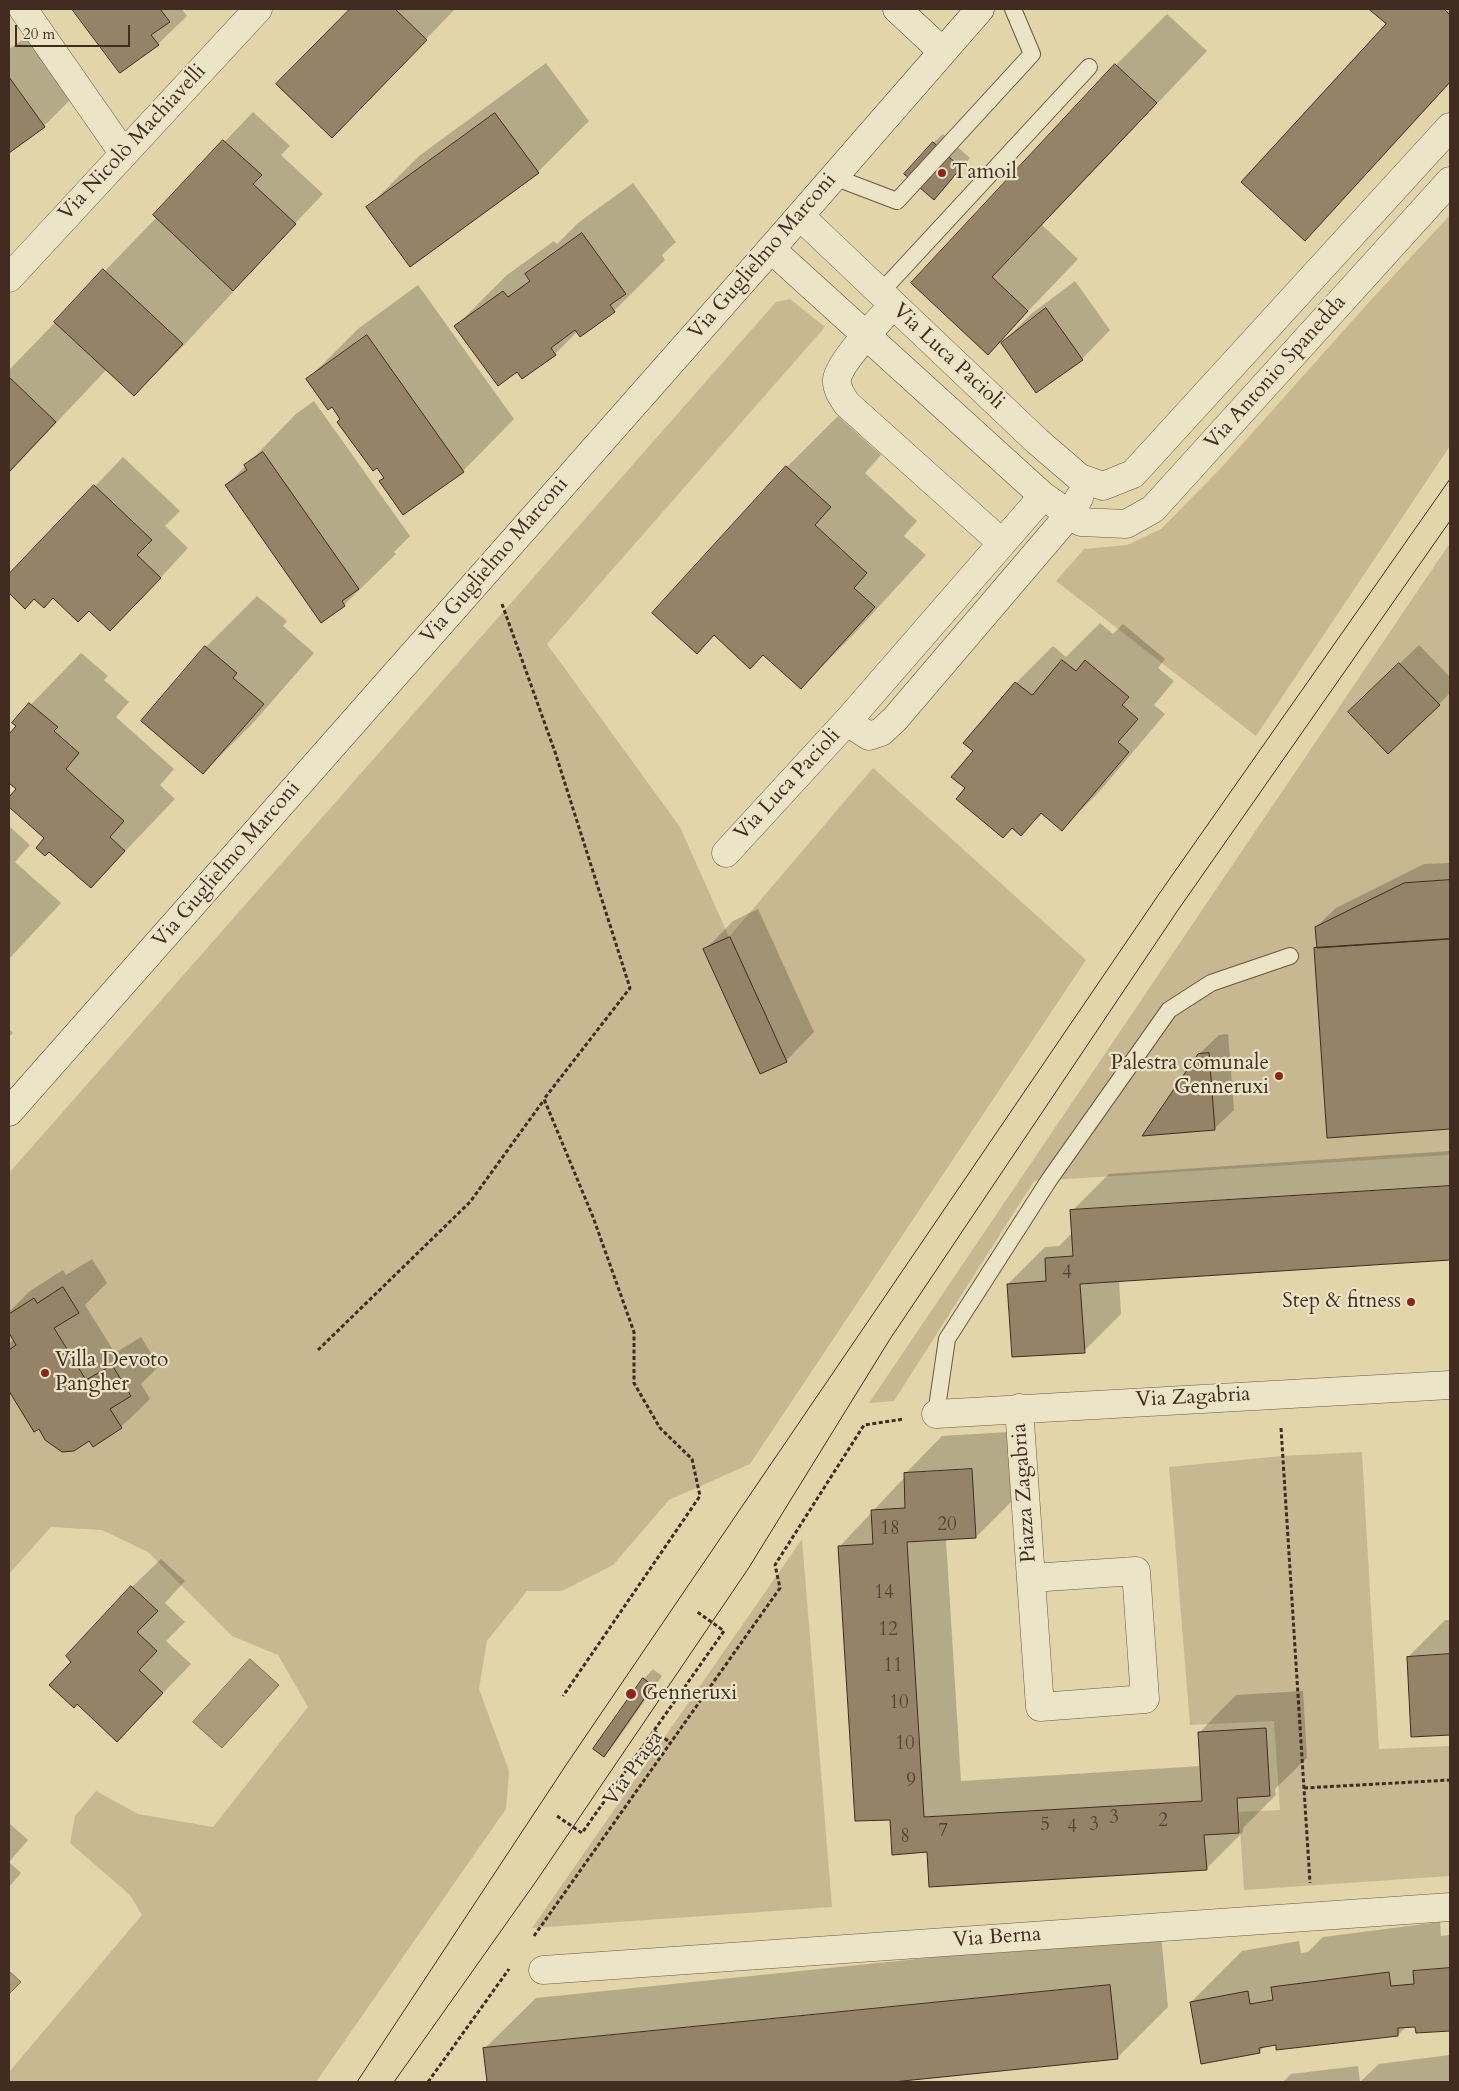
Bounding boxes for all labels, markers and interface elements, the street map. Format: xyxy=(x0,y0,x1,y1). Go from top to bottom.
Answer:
scale bar xyxy=(18,15,132,47)
text: 20 m xyxy=(23,24,55,44)
street label: Via Nicolò Machiavelli xyxy=(54,60,212,226)
place label: Tamoil xyxy=(952,160,1017,186)
marker: Tamoil xyxy=(936,167,948,179)
street label: Via Guglielmo Marconi xyxy=(684,169,842,345)
street label: Via Antonio Spanedda xyxy=(1200,290,1352,456)
street label: Via Luca Pacioli xyxy=(887,299,1009,415)
street label: Via Guglielmo Marconi xyxy=(416,473,574,649)
street label: Via Luca Pacioli xyxy=(730,724,846,846)
street label: Via Guglielmo Marconi xyxy=(148,777,306,953)
place label: Palestra comunale Genneruxi xyxy=(1110,1051,1269,1101)
marker: Palestra comunale Genneruxi xyxy=(1273,1070,1285,1082)
house number: 4 xyxy=(1062,1263,1072,1285)
place label: Step & fitness xyxy=(1282,1289,1401,1315)
marker: Step & fitness xyxy=(1405,1296,1417,1308)
place label: Villa Devoto Pangher xyxy=(55,1348,168,1398)
marker: Villa Devoto Pangher xyxy=(39,1367,51,1379)
street label: Via Zagabria xyxy=(1135,1382,1251,1414)
street label: Piazza Zagabria xyxy=(1008,1422,1042,1564)
house number: 20 xyxy=(937,1515,957,1537)
house number: 18 xyxy=(880,1519,900,1541)
house number: 14 xyxy=(874,1583,894,1605)
house number: 12 xyxy=(878,1620,898,1642)
house number: 11 xyxy=(883,1656,903,1678)
place label: Genneruxi xyxy=(642,1681,737,1707)
marker: Genneruxi xyxy=(624,1687,638,1701)
house number: 10 xyxy=(889,1693,909,1715)
street label: Via Praga xyxy=(599,1727,669,1811)
house number: 10 xyxy=(895,1734,915,1756)
house number: 9 xyxy=(906,1771,916,1793)
house number: 3 xyxy=(1109,1808,1119,1830)
house number: 2 xyxy=(1158,1811,1168,1833)
house number: 5 xyxy=(1040,1815,1050,1837)
house number: 3 xyxy=(1089,1815,1099,1837)
house number: 4 xyxy=(1067,1817,1077,1839)
house number: 7 xyxy=(938,1821,948,1843)
house number: 8 xyxy=(900,1827,910,1849)
street label: Via Berna xyxy=(952,1922,1042,1954)

